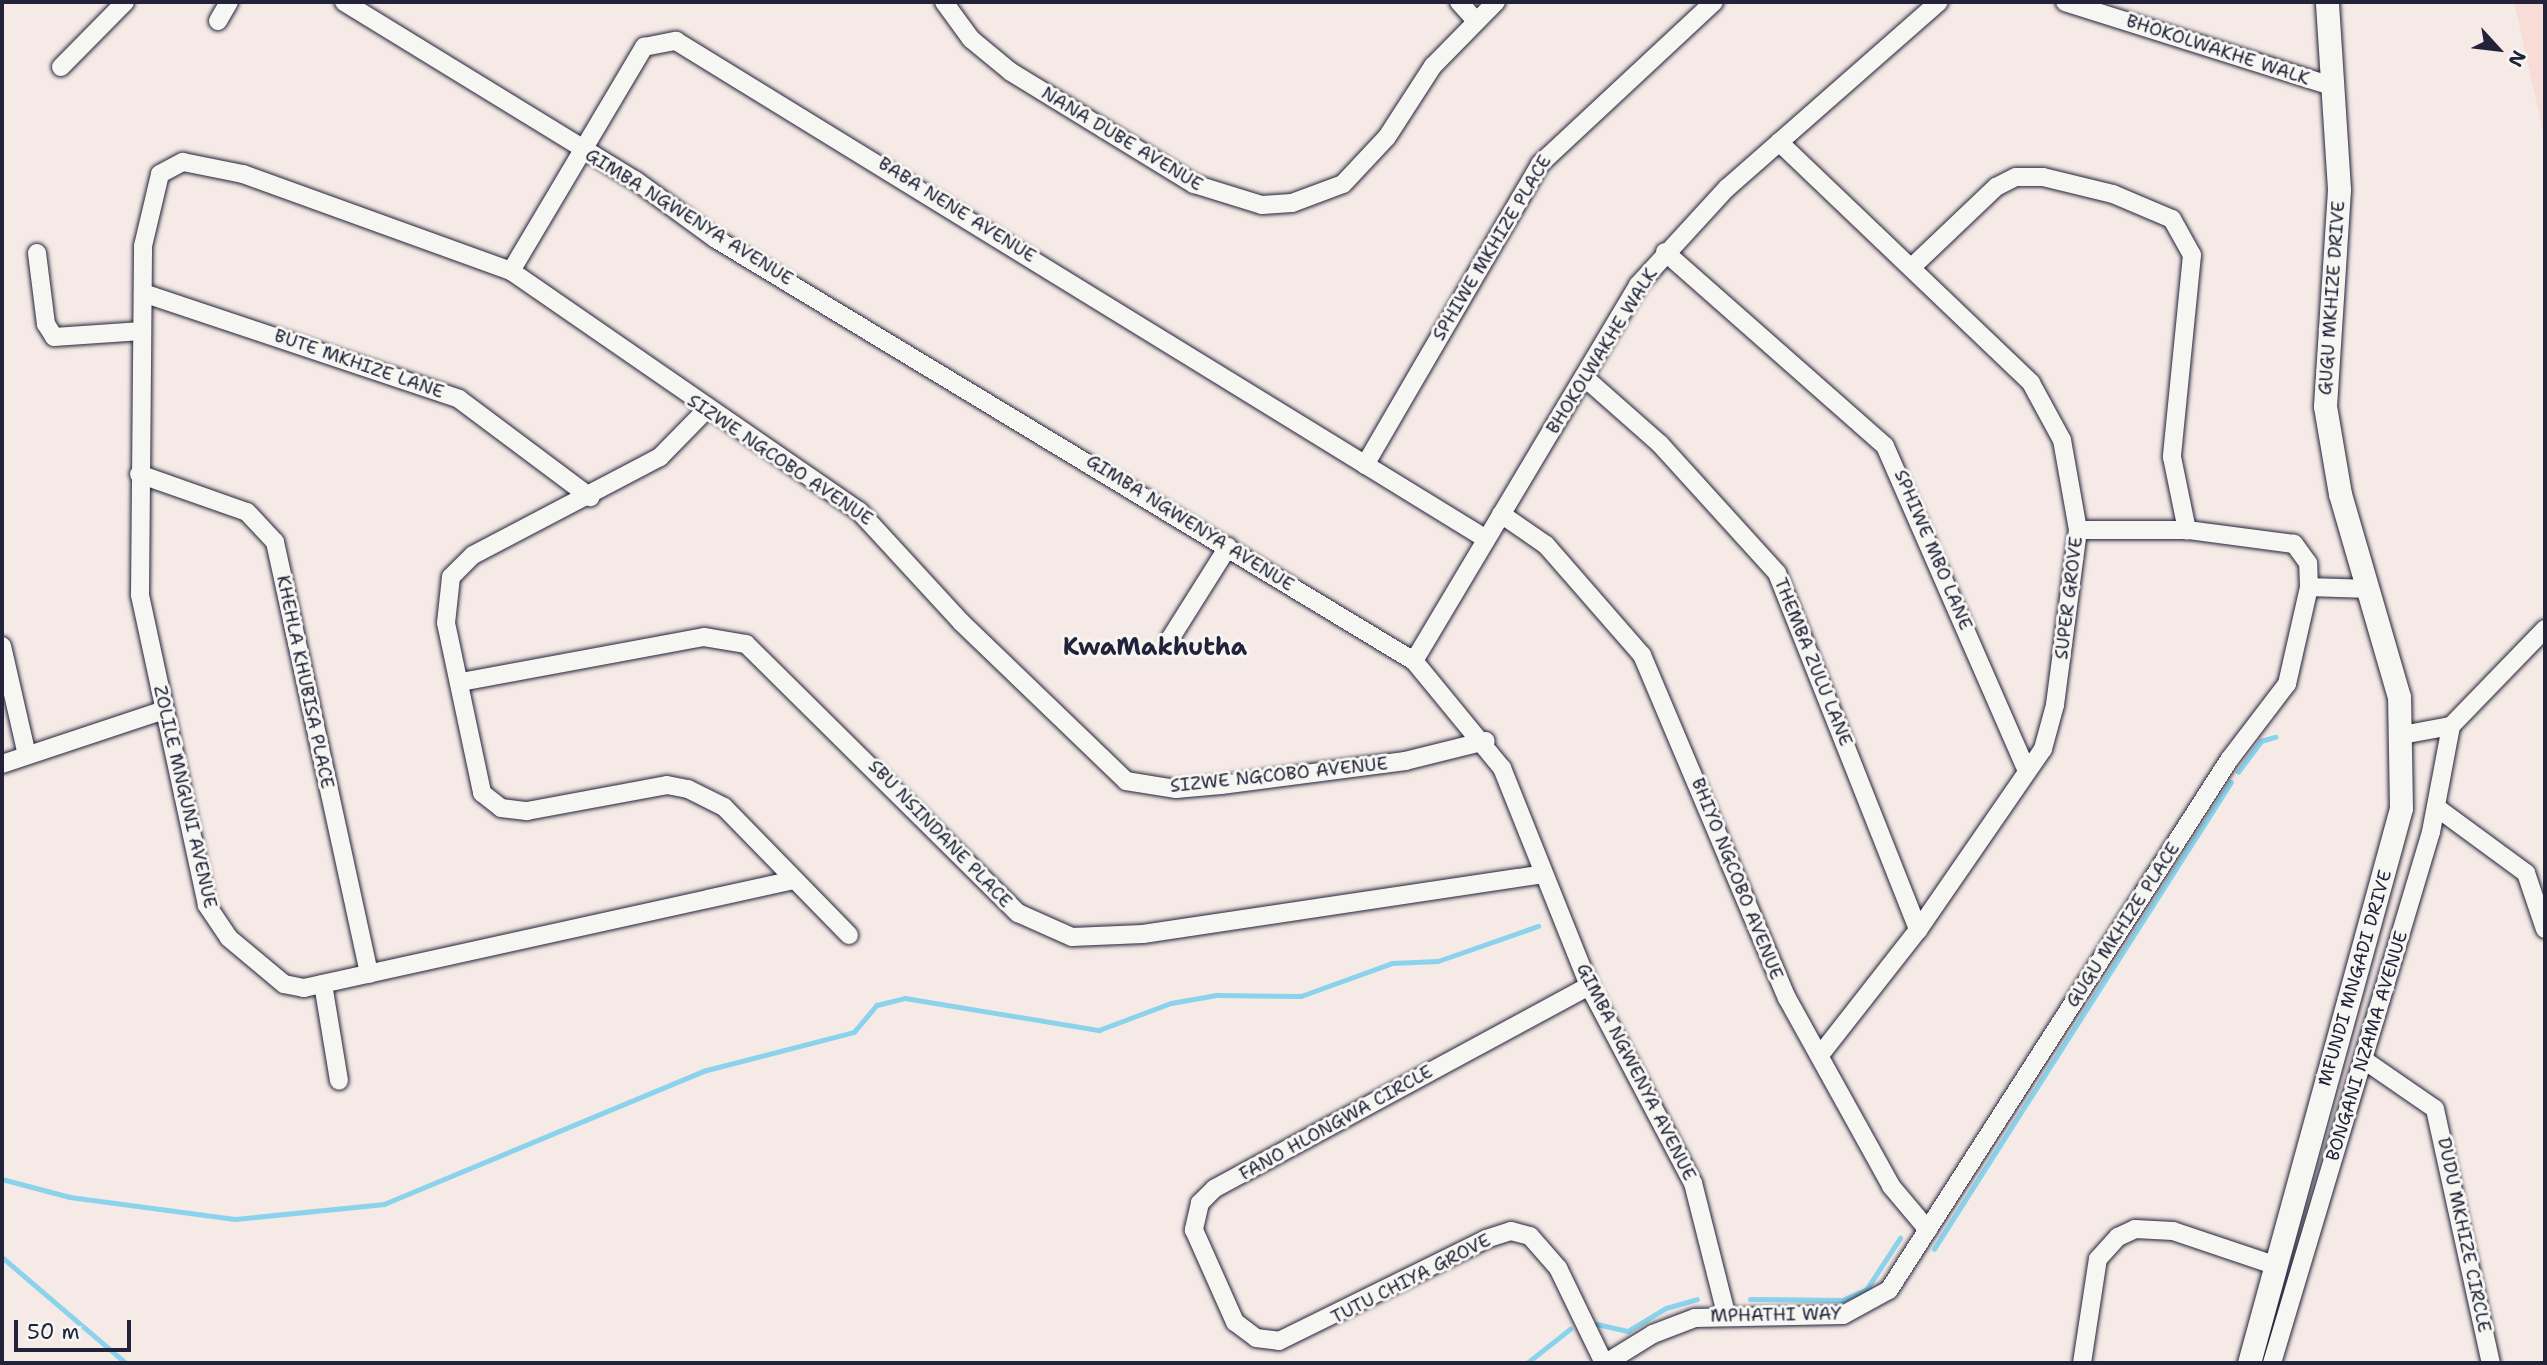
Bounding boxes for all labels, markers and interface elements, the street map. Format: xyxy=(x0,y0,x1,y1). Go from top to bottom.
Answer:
street label: BHOKOLWAKHE WALK xyxy=(2124,10,2312,90)
north arrow xyxy=(2463,14,2533,84)
text: N xyxy=(2503,46,2532,71)
street label: NANA DUBE AVENUE xyxy=(1037,82,1207,196)
street label: GIMBA NGWENYA AVENUE xyxy=(581,144,797,290)
street label: SPHIWE MKHIZE PLACE xyxy=(1428,152,1556,344)
street label: BABA NENE AVENUE xyxy=(874,153,1040,267)
street label: GUGU MKHIZE DRIVE xyxy=(2314,200,2350,396)
street label: BHOKOLWAKHE WALK xyxy=(1542,264,1662,438)
street label: BUTE MKHIZE LANE xyxy=(271,325,447,403)
street label: SIZWE NGCOBO AVENUE xyxy=(683,390,877,530)
street label: GIMBA NGWENYA AVENUE xyxy=(1082,450,1298,596)
street label: SPHIWE MBO LANE xyxy=(1889,467,1977,633)
street label: SUPER GROVE xyxy=(2051,535,2087,661)
street label: KHEHLA KHUBISA PLACE xyxy=(272,573,338,791)
street label: THEMBA ZULU LANE xyxy=(1769,575,1857,749)
district label: KwaMakhutha xyxy=(1063,634,1247,662)
street label: ZOLILE MNGUNI AVENUE xyxy=(149,683,221,911)
street label: SIZWE NGCOBO AVENUE xyxy=(1169,753,1389,797)
street label: SBU NSINDANE PLACE xyxy=(864,756,1016,912)
street label: BHIYO NGCOBO AVENUE xyxy=(1687,775,1787,983)
street label: GUGU MKHIZE PLACE xyxy=(2062,839,2184,1011)
street label: MFUNDI MNGADI DRIVE xyxy=(2314,867,2396,1089)
street label: BONGANI NZAMA AVENUE xyxy=(2322,928,2412,1164)
street label: GIMBA NGWENYA AVENUE xyxy=(1572,960,1700,1184)
street label: FANO HLONGWA CIRCLE xyxy=(1236,1061,1436,1185)
street label: DUDU MKHIZE CIRCLE xyxy=(2433,1136,2495,1334)
street label: TUTU CHIYA GROVE xyxy=(1328,1229,1494,1329)
street label: MPHATHI WAY xyxy=(1710,1303,1842,1327)
scale bar xyxy=(18,1306,135,1350)
text: 50 m xyxy=(27,1318,80,1346)

